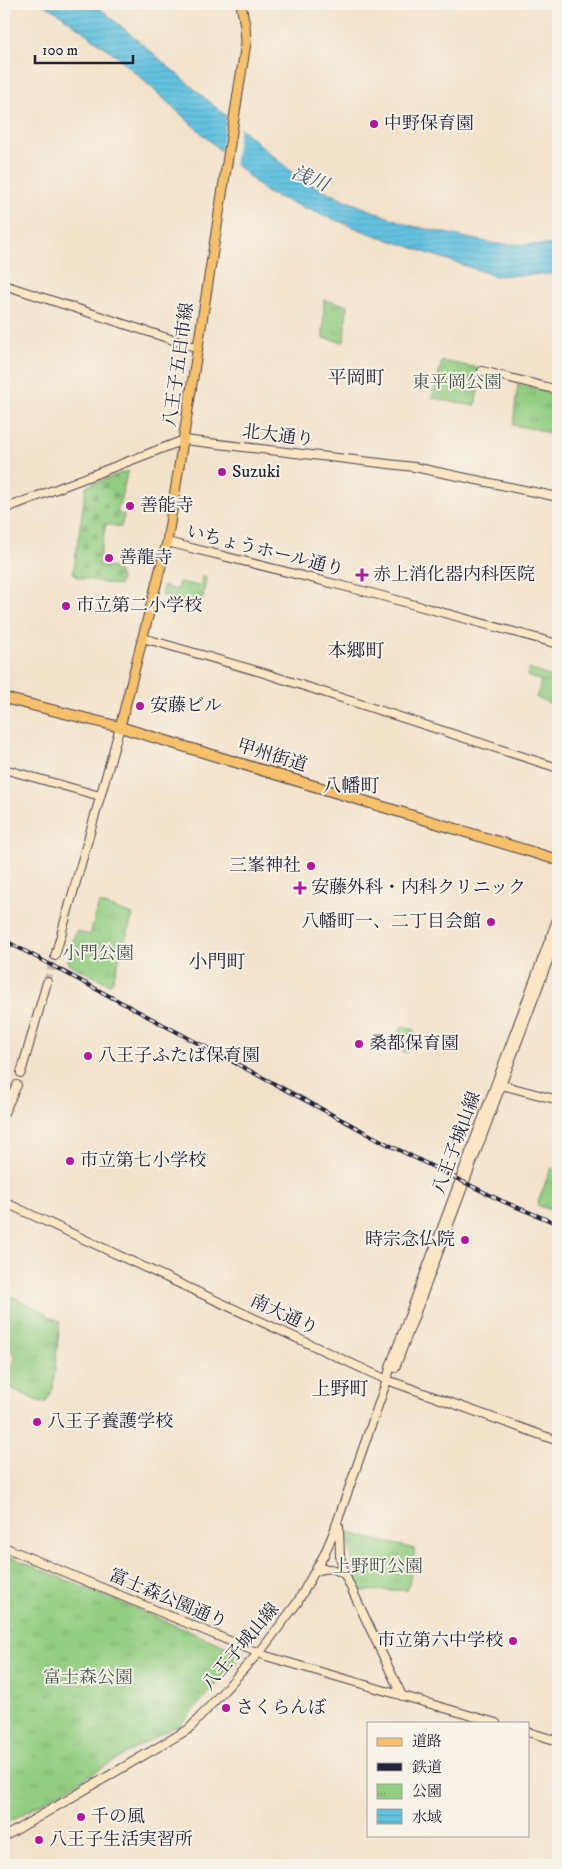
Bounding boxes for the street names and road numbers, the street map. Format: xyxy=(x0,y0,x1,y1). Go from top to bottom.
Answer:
street label: 八王子五日市線 xyxy=(159,301,199,429)
street label: 北大通り xyxy=(241,421,315,451)
street label: いちょうホール通り xyxy=(184,521,346,581)
street label: 甲州街道 xyxy=(234,735,310,777)
street label: 八王子城山線 xyxy=(428,1088,486,1198)
street label: 南大通り xyxy=(247,1290,321,1340)
street label: 富士森公園通り xyxy=(106,1564,230,1634)
street label: 八王子城山線 xyxy=(198,1599,284,1695)

